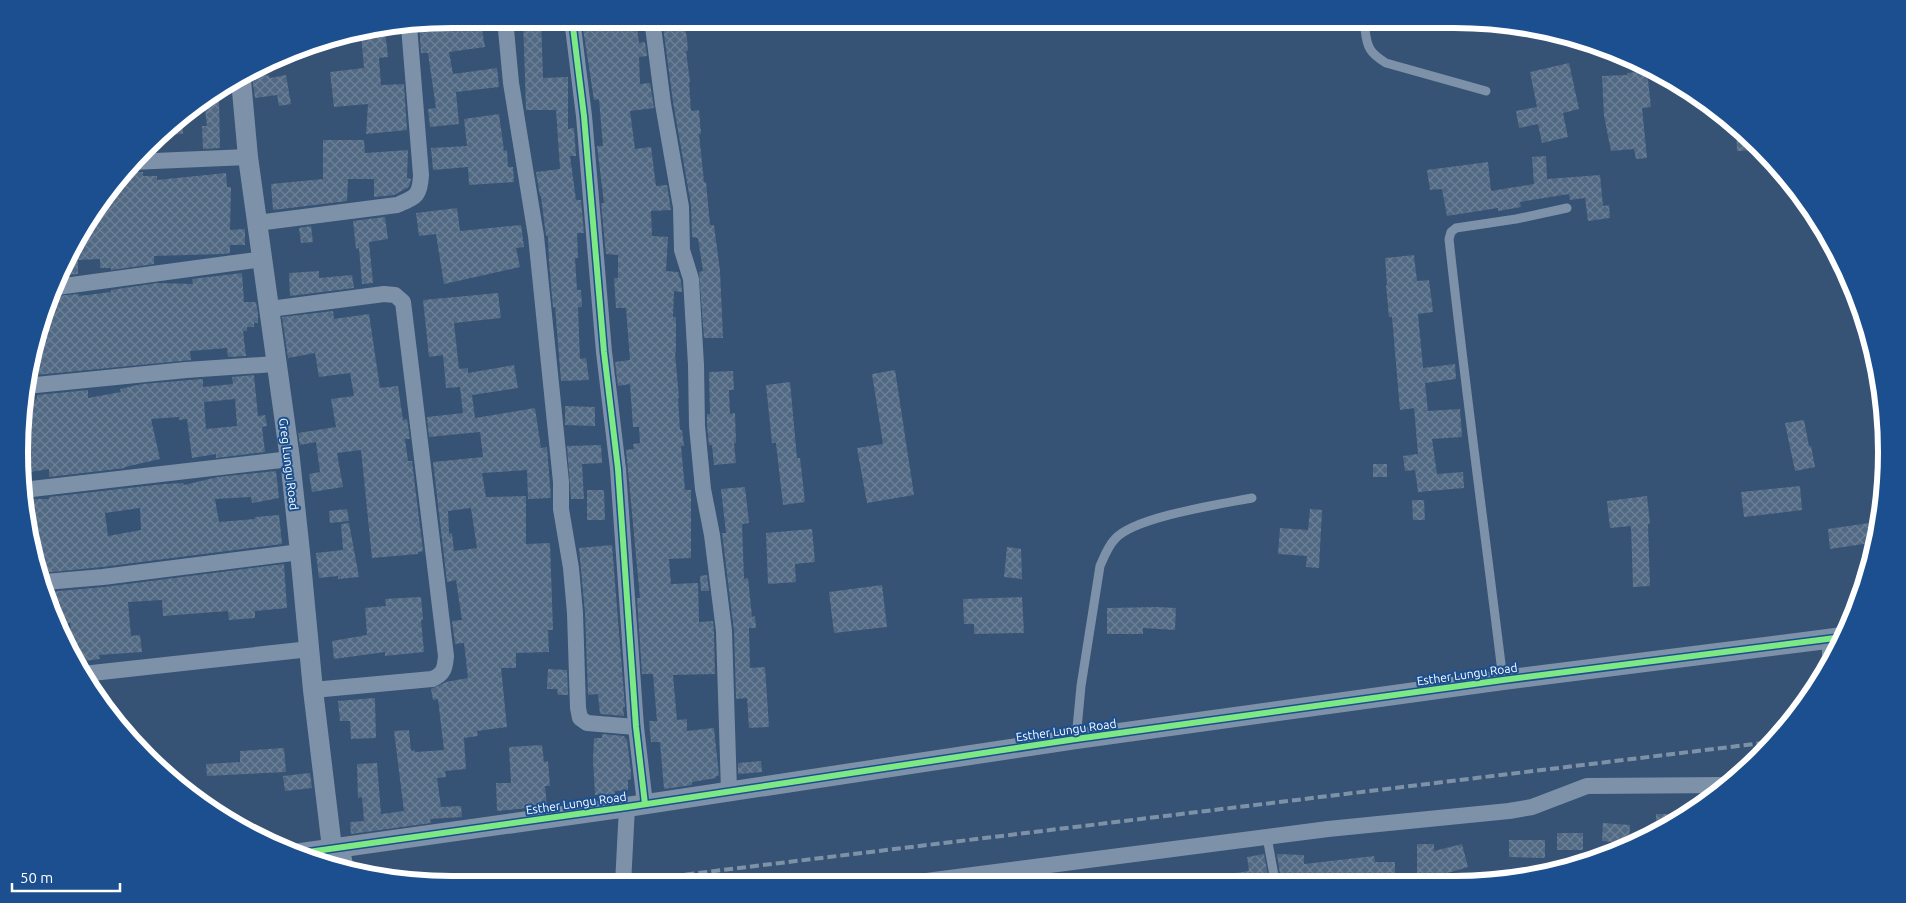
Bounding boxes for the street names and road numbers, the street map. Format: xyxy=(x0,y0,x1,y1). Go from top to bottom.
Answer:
street label: Greg Lungu Road xyxy=(277,417,301,511)
street label: Esther Lungu Road xyxy=(1416,661,1518,687)
street label: Esther Lungu Road xyxy=(1015,717,1117,743)
street label: Esther Lungu Road xyxy=(525,790,627,816)

